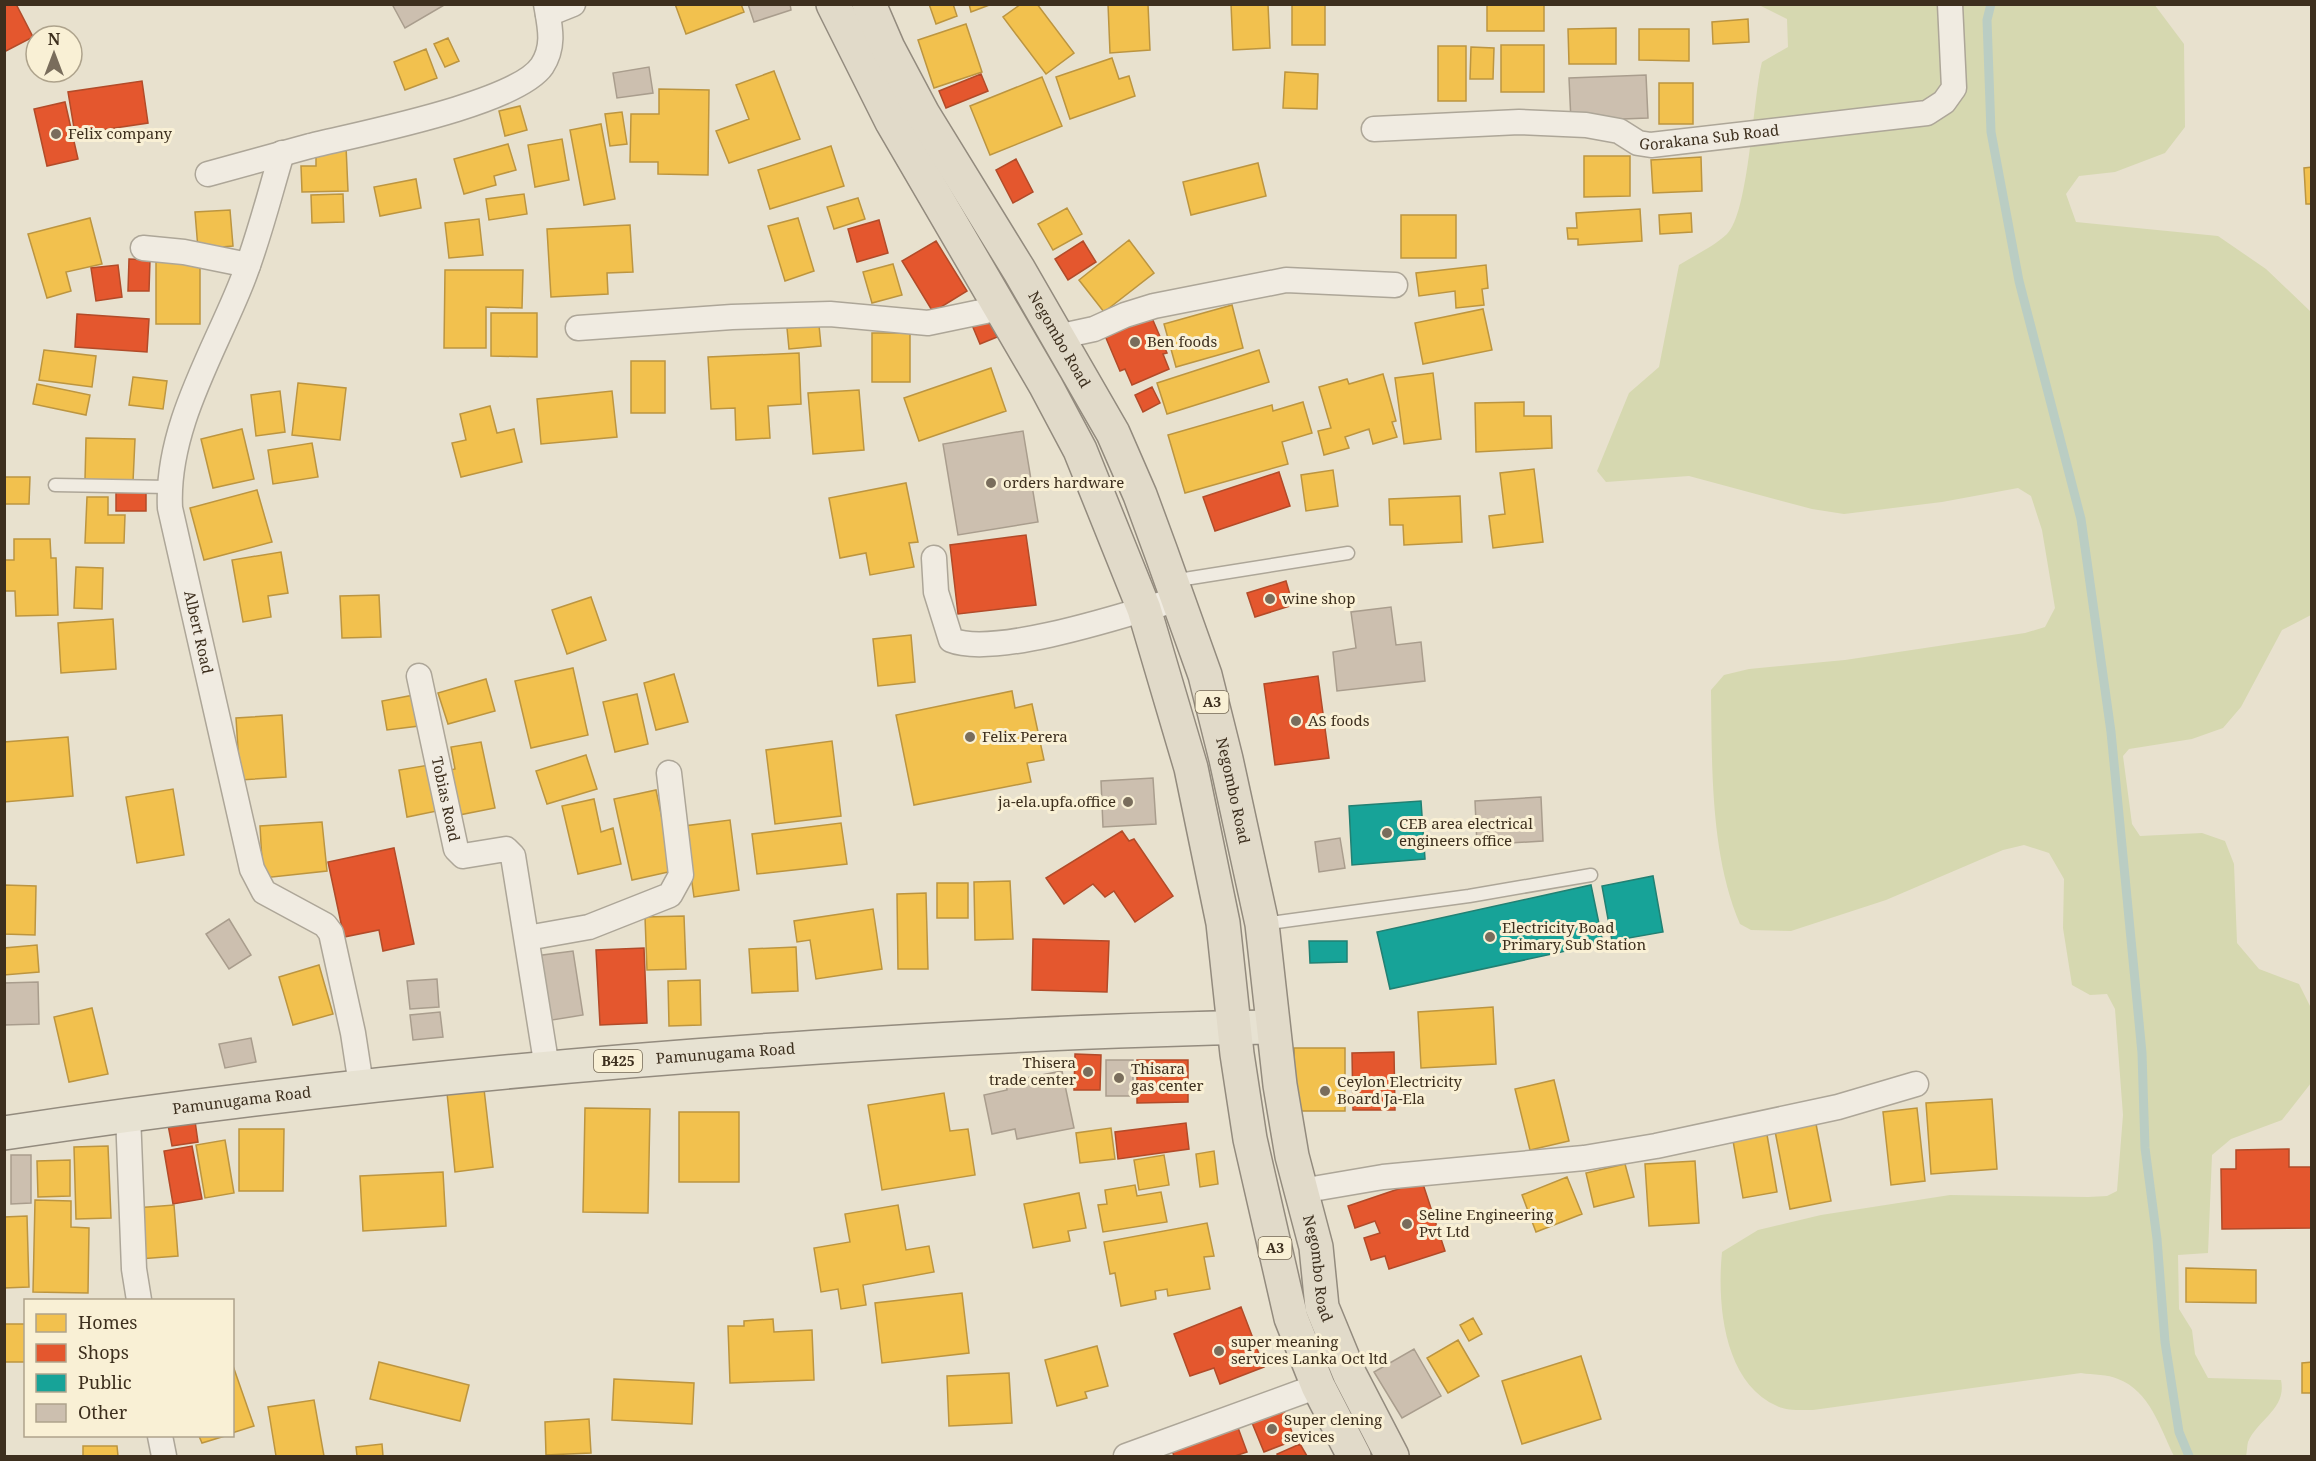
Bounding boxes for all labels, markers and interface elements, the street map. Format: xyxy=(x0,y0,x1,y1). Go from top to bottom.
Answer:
north arrow xyxy=(24,24,84,84)
text: N xyxy=(48,28,61,50)
street label: Gorakana Sub Road xyxy=(1638,119,1780,154)
place label: Felix company xyxy=(68,123,173,143)
marker: Felix company xyxy=(49,127,63,141)
street label: Negombo Road xyxy=(1024,287,1096,391)
place label: Ben foods xyxy=(1147,331,1217,351)
marker: Ben foods xyxy=(1128,335,1142,349)
place label: orders hardware xyxy=(1003,472,1124,492)
marker: orders hardware xyxy=(984,476,998,490)
street label: Albert Road xyxy=(180,588,218,676)
place label: wine shop xyxy=(1282,588,1356,608)
marker: wine shop xyxy=(1263,592,1277,606)
road number: A3 xyxy=(1196,691,1228,713)
place label: AS foods xyxy=(1308,710,1370,730)
marker: AS foods xyxy=(1289,714,1303,728)
place label: Felix Perera xyxy=(982,726,1068,746)
marker: Felix Perera xyxy=(963,730,977,744)
street label: Negombo Road xyxy=(1212,735,1255,846)
street label: Tobias Road xyxy=(428,755,465,843)
place label: ja-ela.upfa.office xyxy=(997,791,1116,811)
marker: ja-ela.upfa.office xyxy=(1121,795,1135,809)
place label: CEB area electrical engineers office xyxy=(1399,813,1533,850)
marker: CEB area electrical engineers office xyxy=(1380,826,1394,840)
place label: Electricity Boad Primary Sub Station xyxy=(1502,917,1646,954)
marker: Electricity Boad Primary Sub Station xyxy=(1483,930,1497,944)
street label: Pamunugama Road xyxy=(655,1038,796,1068)
road number: B425 xyxy=(594,1050,642,1072)
place label: Thisera trade center xyxy=(989,1052,1076,1089)
place label: Thisara gas center xyxy=(1131,1058,1204,1095)
marker: Thisera trade center xyxy=(1081,1065,1095,1079)
marker: Thisara gas center xyxy=(1112,1071,1126,1085)
place label: Ceylon Electricity Board Ja-Ela xyxy=(1337,1071,1463,1108)
street label: Pamunugama Road xyxy=(171,1081,312,1118)
marker: Ceylon Electricity Board Ja-Ela xyxy=(1318,1084,1332,1098)
place label: Seline Engineering Pvt Ltd xyxy=(1419,1204,1553,1241)
street label: Negombo Road xyxy=(1299,1213,1338,1325)
marker: Seline Engineering Pvt Ltd xyxy=(1400,1217,1414,1231)
road number: A3 xyxy=(1258,1237,1292,1259)
legend xyxy=(24,1299,234,1437)
text: Homes xyxy=(78,1310,137,1334)
place label: super meaning services Lanka Oct ltd xyxy=(1231,1331,1388,1368)
text: Shops xyxy=(78,1340,129,1364)
marker: super meaning services Lanka Oct ltd xyxy=(1212,1344,1226,1358)
text: Public xyxy=(78,1370,132,1394)
text: Other xyxy=(78,1400,128,1424)
place label: Super clening sevices xyxy=(1284,1409,1382,1446)
marker: Super clening sevices xyxy=(1265,1422,1279,1436)

